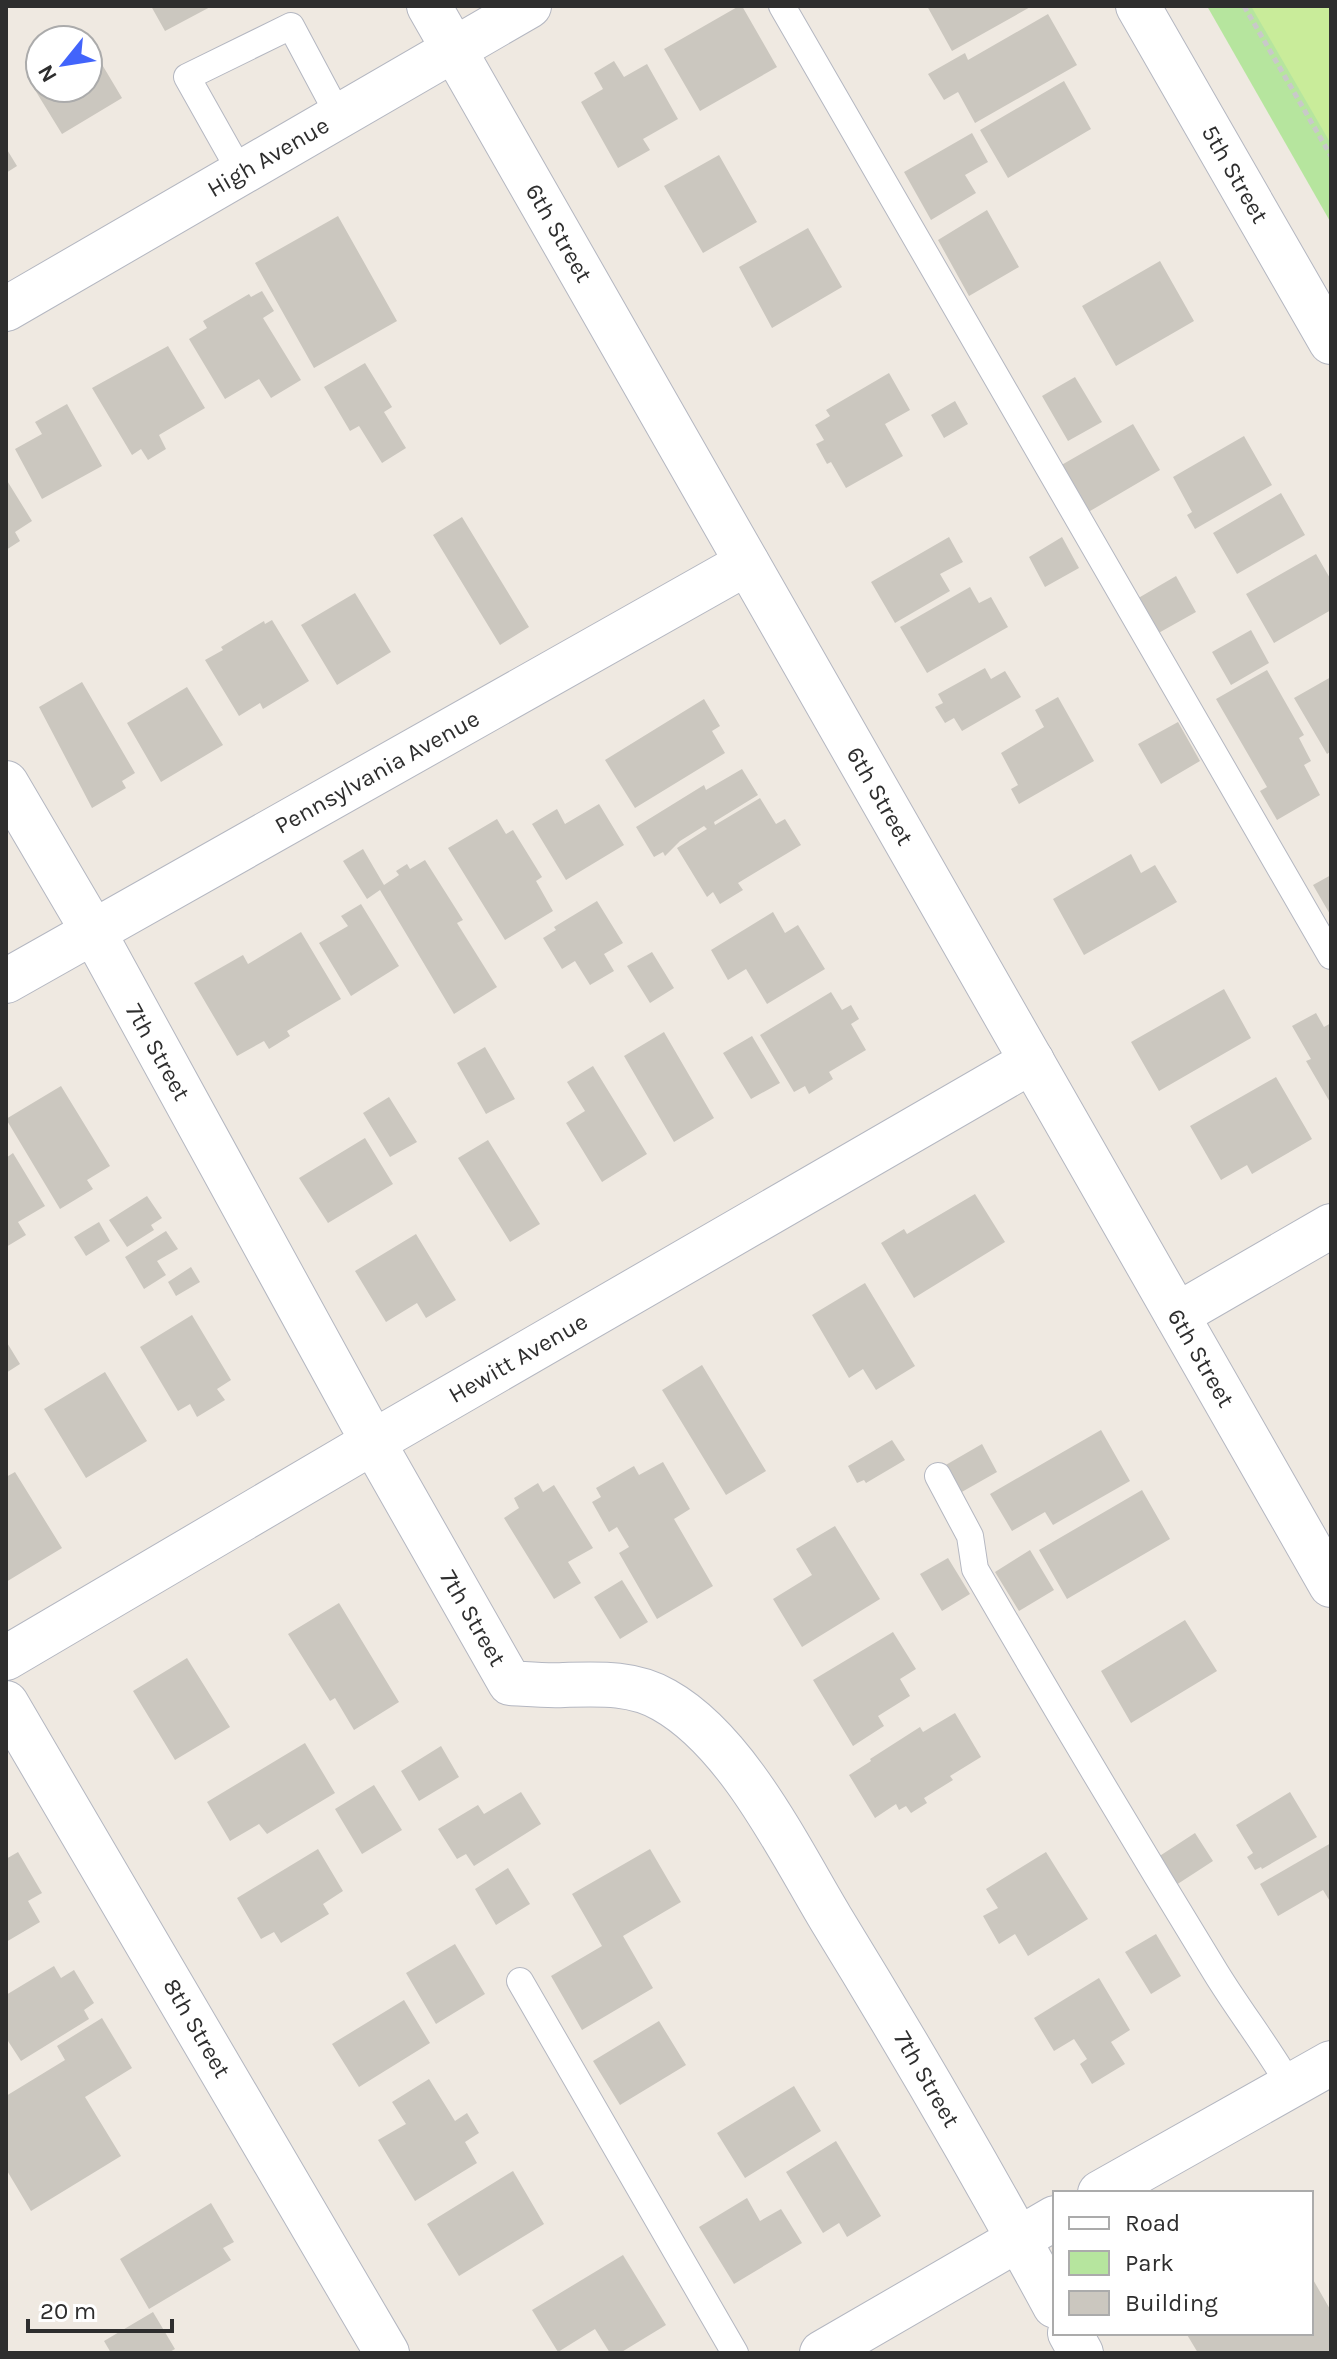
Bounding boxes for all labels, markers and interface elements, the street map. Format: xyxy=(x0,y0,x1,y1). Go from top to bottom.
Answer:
north arrow xyxy=(24,24,104,104)
text: N xyxy=(32,60,63,87)
street label: High Avenue xyxy=(202,111,334,203)
street label: 5th Street xyxy=(1196,120,1274,228)
street label: 6th Street xyxy=(520,179,598,287)
street label: Pennsylvania Avenue xyxy=(270,704,484,840)
street label: 6th Street xyxy=(841,742,919,850)
street label: 7th Street xyxy=(120,999,196,1105)
street label: 6th Street xyxy=(1162,1304,1240,1412)
street label: Hewitt Avenue xyxy=(444,1307,592,1409)
street label: 7th Street xyxy=(434,1565,512,1671)
street label: 8th Street xyxy=(157,1973,237,2083)
street label: 7th Street xyxy=(888,2026,966,2132)
legend xyxy=(1053,2191,1313,2335)
text: Road xyxy=(1125,2209,1180,2237)
text: Park xyxy=(1125,2249,1174,2277)
scale bar xyxy=(28,2283,172,2333)
text: Building xyxy=(1125,2289,1218,2317)
text: 20 m xyxy=(40,2297,96,2325)

